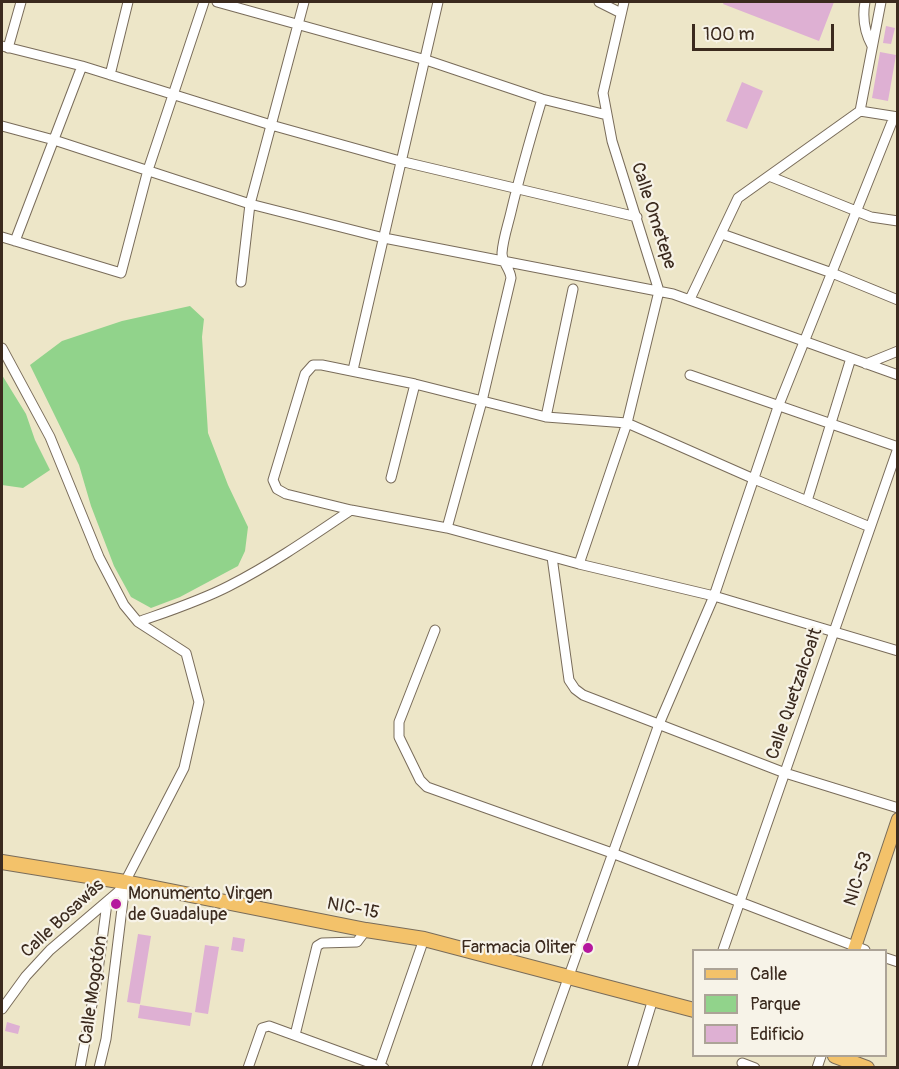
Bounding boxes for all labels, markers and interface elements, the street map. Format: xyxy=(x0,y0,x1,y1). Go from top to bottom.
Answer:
scale bar xyxy=(695,12,838,50)
text: 100 m xyxy=(703,23,755,46)
street label: Calle Ometepe xyxy=(626,160,680,272)
street label: Calle Quetzalcoalt xyxy=(762,625,828,763)
street label: NIC-53 xyxy=(840,849,878,909)
street label: Calle Bosawás xyxy=(17,875,109,963)
place label: Monumento Virgen de Guadalupe xyxy=(128,883,273,926)
street label: NIC-15 xyxy=(325,893,381,925)
marker: Monumento Virgen de Guadalupe xyxy=(109,897,123,911)
street label: Calle Mogotón xyxy=(76,934,112,1046)
place label: Farmacia Oliter xyxy=(461,937,576,959)
marker: Farmacia Oliter xyxy=(581,941,595,955)
legend xyxy=(692,949,887,1057)
text: Calle xyxy=(750,963,787,986)
text: Parque xyxy=(750,993,800,1016)
text: Edificio xyxy=(750,1023,804,1046)

